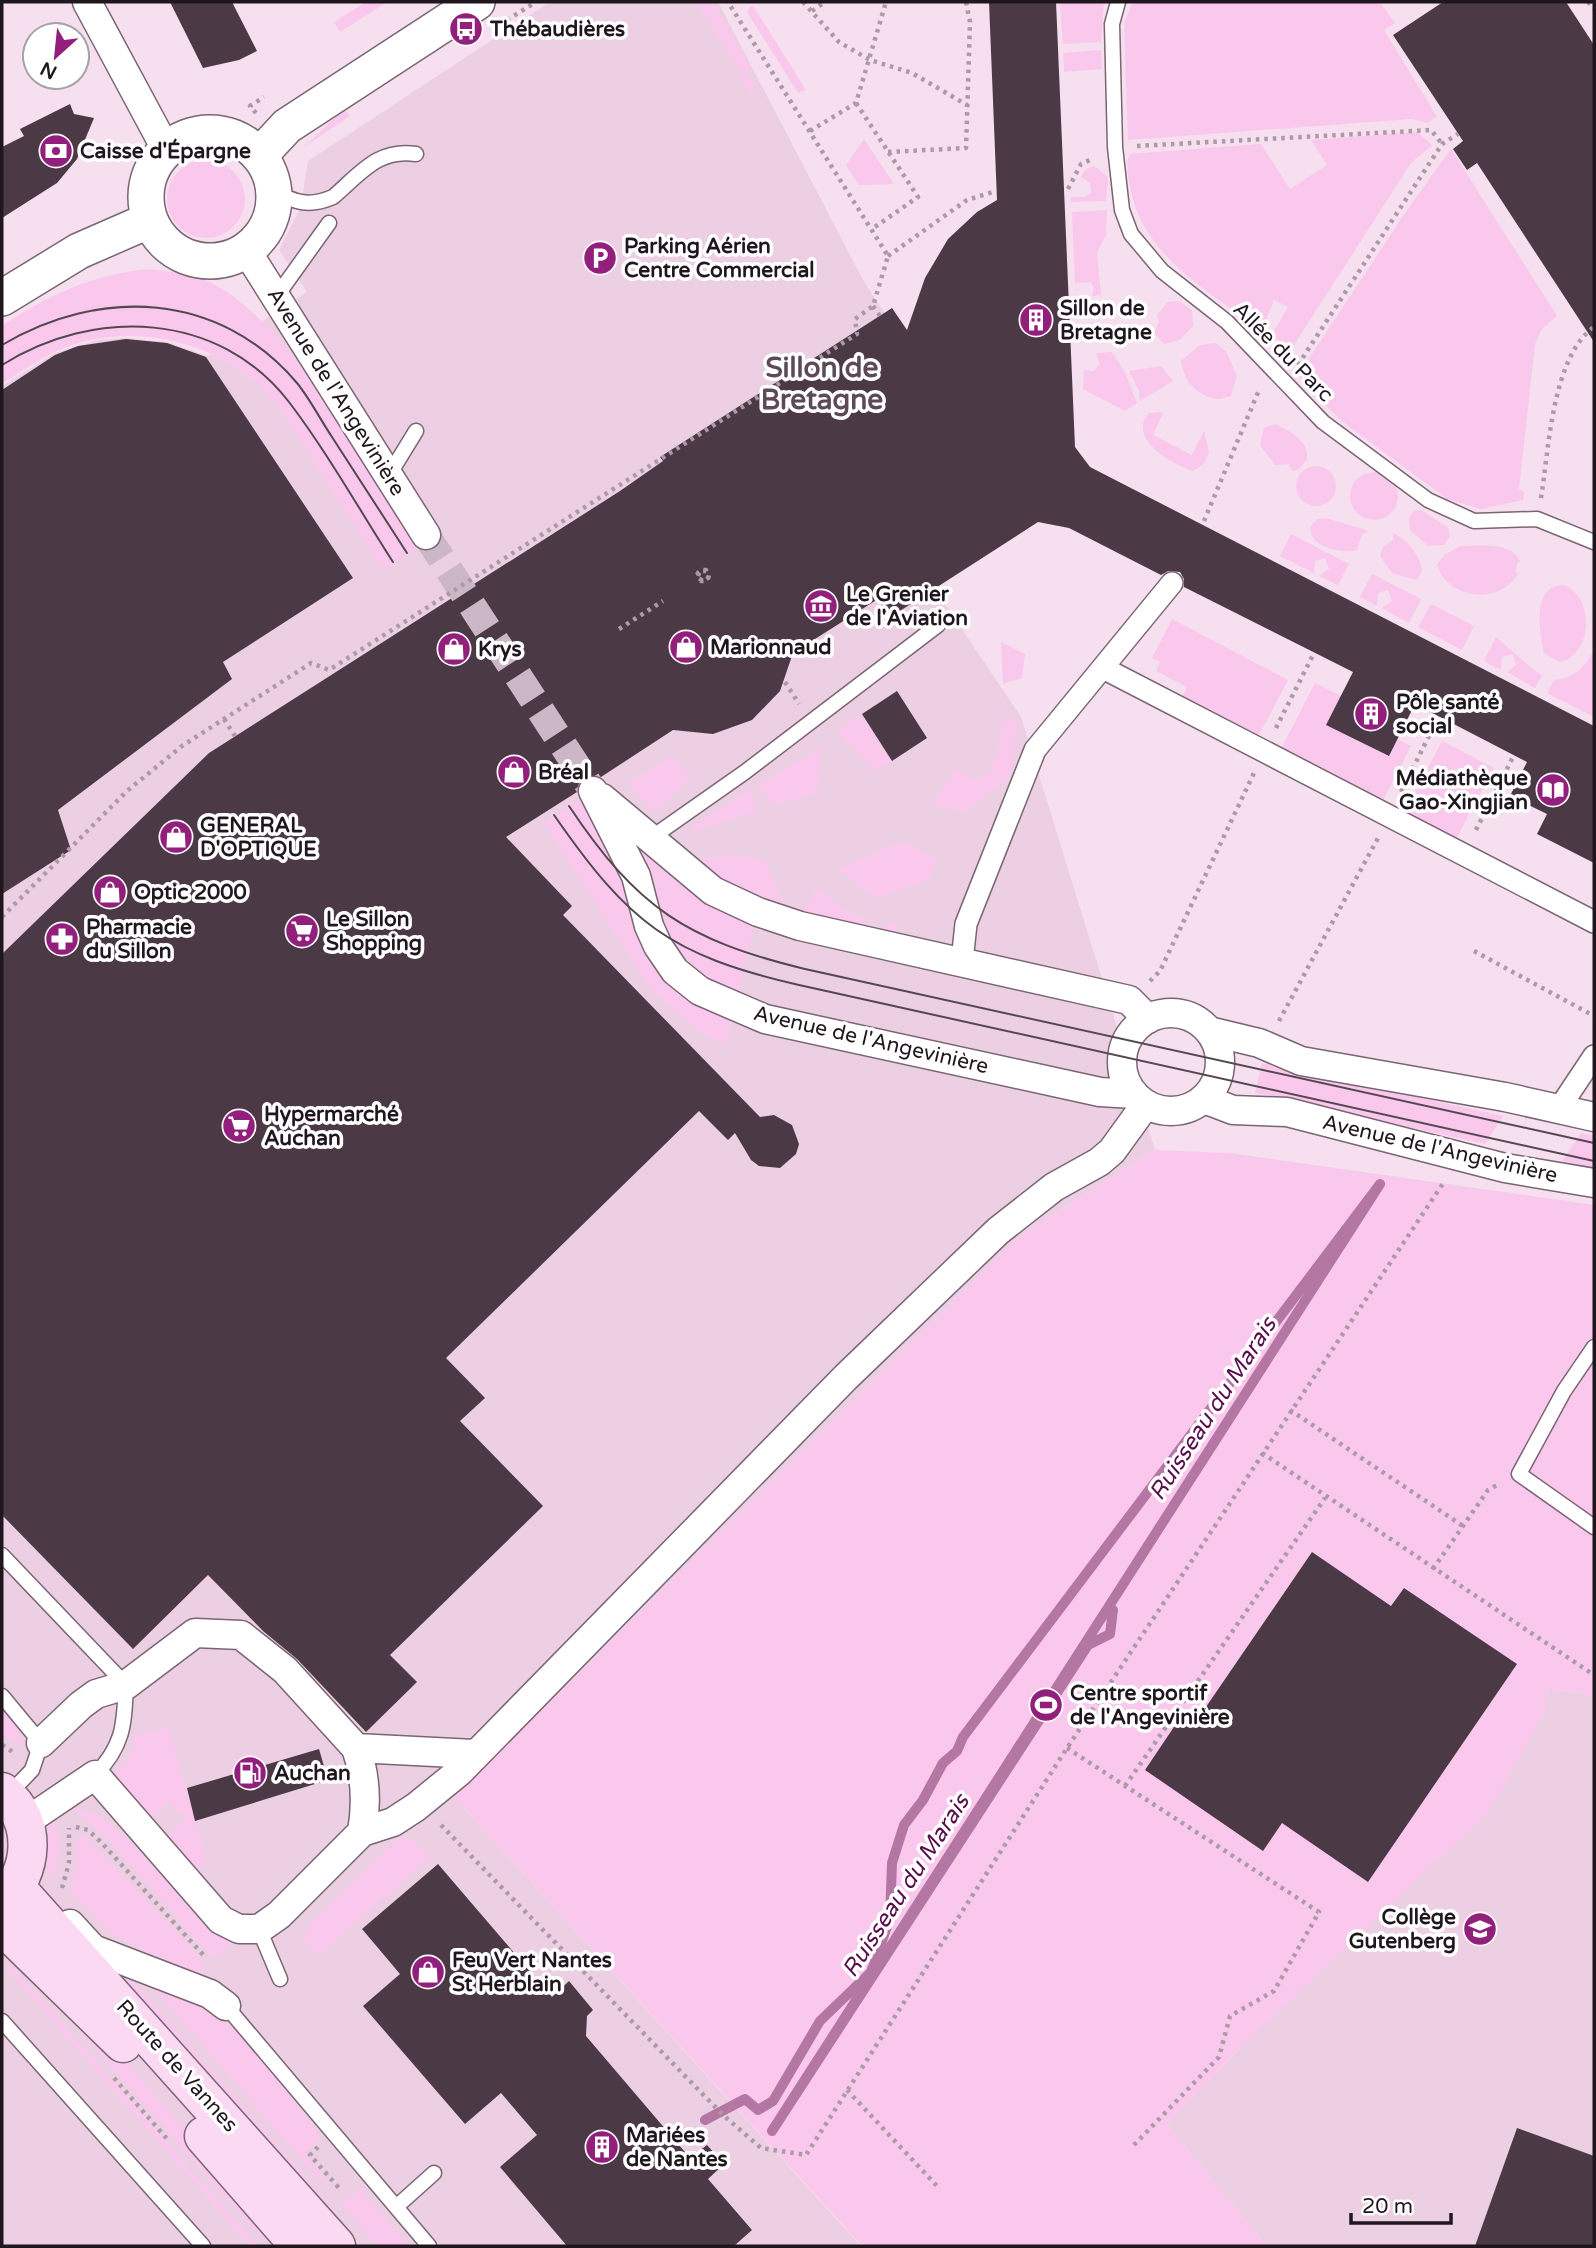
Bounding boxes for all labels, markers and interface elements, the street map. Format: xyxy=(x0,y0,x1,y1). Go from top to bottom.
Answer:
bus stop icon: Thébaudières xyxy=(447,10,485,48)
place label: Thébaudières xyxy=(489,17,625,42)
north arrow xyxy=(21,21,91,91)
text: N xyxy=(37,57,61,84)
bank icon: Caisse d'Épargne xyxy=(37,132,75,170)
place label: Caisse d'Épargne xyxy=(80,138,251,164)
place label: Parking Aérien Centre Commercial xyxy=(624,234,814,283)
parking icon: Parking Aérien Centre Commercial xyxy=(581,239,619,277)
street label: Avenue de l'Angevinière xyxy=(262,283,410,501)
place label: Sillon de Bretagne xyxy=(1060,296,1152,345)
street label: Allée du Parc xyxy=(1228,297,1338,407)
building icon: Sillon de Bretagne xyxy=(1017,301,1055,339)
district label: Sillon de Bretagne xyxy=(761,351,883,417)
place label: Le Grenier de l'Aviation xyxy=(846,582,968,631)
museum icon: Le Grenier de l'Aviation xyxy=(802,587,840,625)
shop icon: Marionnaud xyxy=(667,628,705,666)
shop icon: Krys xyxy=(435,630,473,668)
place label: Marionnaud xyxy=(710,635,831,660)
place label: Krys xyxy=(478,637,521,662)
place label: Pôle santé social xyxy=(1396,690,1499,739)
building icon: Pôle santé social xyxy=(1352,695,1390,733)
shop icon: Bréal xyxy=(495,753,533,791)
place label: Bréal xyxy=(538,760,589,785)
place label: Médiathèque Gao-Xingjian xyxy=(1395,766,1528,815)
library icon: Médiathèque Gao-Xingjian xyxy=(1534,771,1572,809)
place label: GENERAL D'OPTIQUE xyxy=(200,813,317,862)
shop icon: GENERAL D'OPTIQUE xyxy=(157,818,195,856)
shop icon: Optic 2000 xyxy=(91,873,129,911)
place label: Optic 2000 xyxy=(134,880,247,905)
place label: Le Sillon Shopping xyxy=(326,907,422,956)
supermarket icon: Le Sillon Shopping xyxy=(283,912,321,950)
place label: Pharmacie du Sillon xyxy=(86,915,192,964)
pharmacy icon: Pharmacie du Sillon xyxy=(43,920,81,958)
street label: Avenue de l'Angevinière xyxy=(751,1001,991,1079)
place label: Hypermarché Auchan xyxy=(264,1102,399,1151)
supermarket icon: Hypermarché Auchan xyxy=(220,1107,258,1145)
street label: Avenue de l'Angevinière xyxy=(1320,1110,1560,1188)
water label: Ruisseau du Marais xyxy=(1143,1311,1284,1506)
place label: Centre sportif de l'Angevinière xyxy=(1070,1681,1230,1730)
sports icon: Centre sportif de l'Angevinière xyxy=(1027,1686,1065,1724)
fuel station icon: Auchan xyxy=(231,1754,269,1792)
place label: Auchan xyxy=(274,1761,351,1786)
water label: Ruisseau du Marais xyxy=(836,1788,977,1983)
place label: Collège Gutenberg xyxy=(1349,1905,1456,1954)
school or university icon: Collège Gutenberg xyxy=(1461,1910,1499,1948)
place label: Feu Vert Nantes St Herblain xyxy=(452,1948,612,1997)
shop icon: Feu Vert Nantes St Herblain xyxy=(409,1953,447,1991)
street label: Route de Vannes xyxy=(111,1995,243,2137)
place label: Mariées de Nantes xyxy=(626,2123,728,2172)
building icon: Mariées de Nantes xyxy=(583,2128,621,2166)
scale bar xyxy=(1351,2182,1451,2226)
text: 20 m xyxy=(1362,2194,1413,2219)

